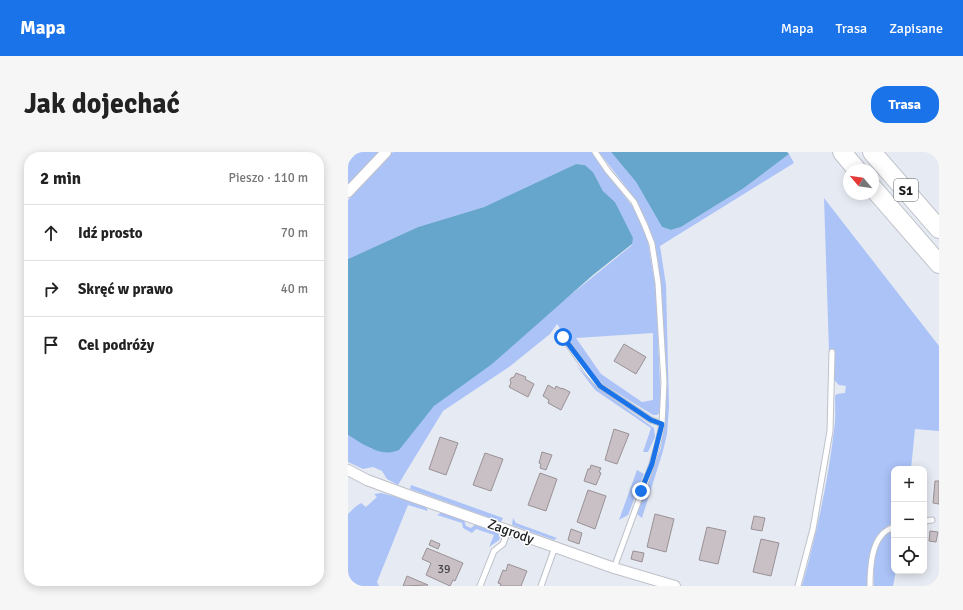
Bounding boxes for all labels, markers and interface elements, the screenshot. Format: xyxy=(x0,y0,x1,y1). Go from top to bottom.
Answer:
text: Mapa xyxy=(20,16,66,40)
text: Mapa xyxy=(781,20,814,37)
text: Trasa xyxy=(836,20,867,37)
text: Zapisane xyxy=(889,20,943,37)
button: Trasa xyxy=(871,86,939,123)
text: Jak dojechać xyxy=(24,87,180,121)
north arrow xyxy=(843,164,879,200)
text: 2 min xyxy=(40,168,81,189)
text: Pieszo · 110 m xyxy=(229,170,308,186)
road number: S1 xyxy=(894,179,918,201)
icon: ahead xyxy=(40,222,62,244)
text: Idź prosto xyxy=(78,224,142,242)
text: 70 m xyxy=(281,225,308,241)
icon: right xyxy=(40,278,62,300)
text: Skręć w prawo xyxy=(78,280,173,298)
text: 40 m xyxy=(281,281,308,297)
route start xyxy=(554,328,572,346)
icon: arrive xyxy=(40,334,62,356)
text: Cel podróży xyxy=(78,336,154,354)
map controls xyxy=(891,466,927,574)
button: + xyxy=(891,466,927,502)
route end xyxy=(632,482,650,500)
button: − xyxy=(891,502,927,538)
street label: Zagrody xyxy=(485,515,537,548)
button: locate xyxy=(891,538,927,574)
house number: 39 xyxy=(438,562,450,577)

